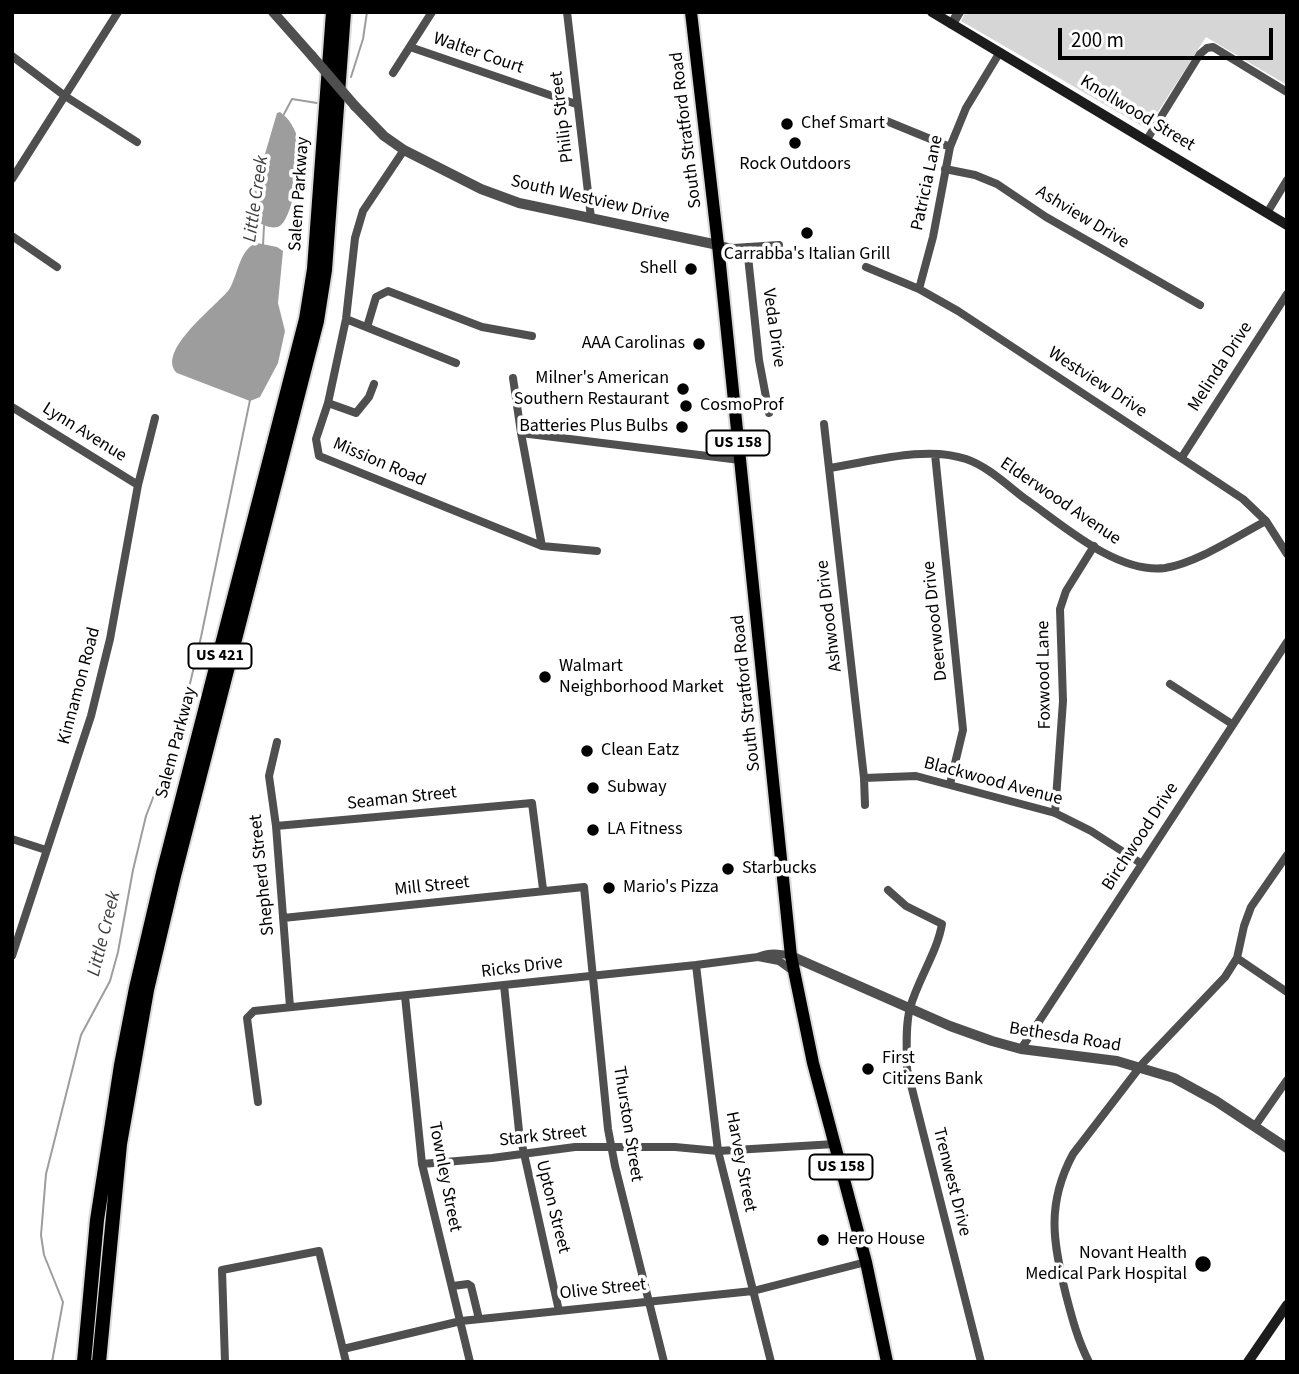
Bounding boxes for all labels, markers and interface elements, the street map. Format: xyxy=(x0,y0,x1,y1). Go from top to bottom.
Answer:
scale bar xyxy=(1061,14,1276,58)
text: 200 m xyxy=(1071,25,1124,55)
street label: Walter Court xyxy=(430,28,526,80)
street label: South Stratford Road xyxy=(667,50,707,210)
street label: Philip Street xyxy=(547,70,579,164)
street label: Knollwood Street xyxy=(1076,71,1198,157)
place label: Chef Smart xyxy=(801,113,885,135)
marker: Chef Smart xyxy=(779,116,795,132)
street label: Patricia Lane xyxy=(907,133,949,233)
marker: Rock Outdoors xyxy=(787,135,803,151)
street label: Salem Parkway xyxy=(285,136,315,252)
water label: Little Creek xyxy=(240,154,274,244)
place label: Rock Outdoors xyxy=(739,154,851,176)
street label: South Westview Drive xyxy=(508,171,672,229)
street label: Ashview Drive xyxy=(1031,182,1133,254)
marker: Carrabba's Italian Grill xyxy=(799,225,815,241)
place label: Carrabba's Italian Grill xyxy=(724,244,890,266)
place label: Shell xyxy=(639,258,677,280)
marker: Shell xyxy=(683,261,699,277)
street label: Veda Drive xyxy=(757,287,789,369)
street label: Melinda Drive xyxy=(1184,318,1258,416)
place label: AAA Carolinas xyxy=(582,333,685,355)
marker: AAA Carolinas xyxy=(691,336,707,352)
street label: Westview Drive xyxy=(1043,343,1151,423)
place label: Milner's American Southern Restaurant xyxy=(514,368,669,410)
marker: Milner's American Southern Restaurant xyxy=(675,381,691,397)
place label: CosmoProf xyxy=(700,395,783,417)
marker: CosmoProf xyxy=(678,398,694,414)
street label: Lynn Avenue xyxy=(38,399,130,467)
place label: Batteries Plus Bulbs xyxy=(519,416,668,438)
marker: Batteries Plus Bulbs xyxy=(674,419,690,435)
road number: US 158 xyxy=(706,430,770,456)
street label: Mission Road xyxy=(329,434,429,492)
street label: Elderwood Avenue xyxy=(995,454,1125,550)
street label: Ashwood Drive xyxy=(812,559,848,673)
street label: Deerwood Drive xyxy=(919,560,953,682)
street label: South Stratford Road xyxy=(728,613,766,773)
street label: Foxwood Lane xyxy=(1033,620,1057,730)
street label: Kinnamon Road xyxy=(54,625,106,747)
road number: US 421 xyxy=(188,643,252,668)
place label: Walmart Neighborhood Market xyxy=(559,656,724,698)
marker: Walmart Neighborhood Market xyxy=(537,669,553,685)
street label: Salem Parkway xyxy=(152,685,202,801)
place label: Clean Eatz xyxy=(601,740,679,762)
marker: Clean Eatz xyxy=(579,743,595,759)
street label: Blackwood Avenue xyxy=(921,753,1065,811)
place label: Subway xyxy=(607,777,667,799)
street label: Birchwood Drive xyxy=(1098,779,1184,895)
marker: Subway xyxy=(585,780,601,796)
street label: Seaman Street xyxy=(346,783,458,815)
street label: Shepherd Street xyxy=(246,813,280,937)
place label: LA Fitness xyxy=(607,819,682,841)
marker: LA Fitness xyxy=(585,822,601,838)
place label: Starbucks xyxy=(742,858,817,880)
marker: Starbucks xyxy=(720,861,736,877)
street label: Mill Street xyxy=(393,872,471,902)
place label: Mario's Pizza xyxy=(623,877,719,899)
marker: Mario's Pizza xyxy=(601,880,617,896)
water label: Little Creek xyxy=(83,889,127,979)
street label: Ricks Drive xyxy=(480,952,564,984)
street label: Bethesda Road xyxy=(1008,1018,1122,1058)
place label: First Citizens Bank xyxy=(882,1048,983,1090)
marker: First Citizens Bank xyxy=(860,1061,876,1077)
street label: Thurston Street xyxy=(607,1065,647,1183)
street label: Harvey Street xyxy=(720,1110,760,1214)
street label: Townley Street xyxy=(423,1120,465,1234)
street label: Stark Street xyxy=(498,1122,588,1152)
street label: Trenwest Drive xyxy=(927,1125,975,1239)
road number: US 158 xyxy=(810,1154,872,1180)
street label: Upton Street xyxy=(530,1158,574,1256)
place label: Hero House xyxy=(837,1229,925,1251)
marker: Hero House xyxy=(815,1232,831,1248)
place label: Novant Health Medical Park Hospital xyxy=(1025,1243,1187,1286)
marker: Novant Health Medical Park Hospital xyxy=(1193,1254,1213,1274)
street label: Olive Street xyxy=(559,1275,647,1305)

